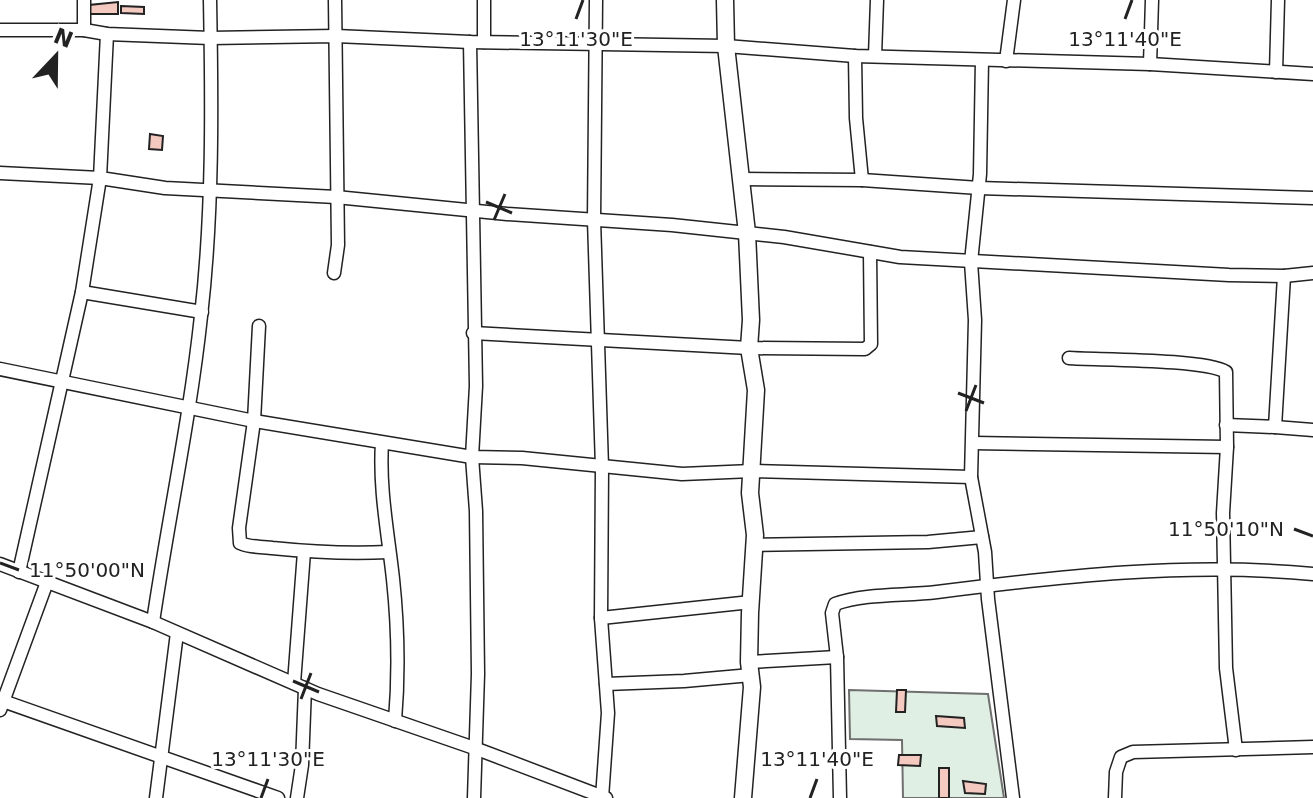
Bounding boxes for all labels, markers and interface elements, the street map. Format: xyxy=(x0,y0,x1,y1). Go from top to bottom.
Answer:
north arrow xyxy=(16,16,96,96)
text: N xyxy=(50,23,77,53)
text: 13°11'30"E xyxy=(519,27,633,51)
text: 13°11'40"E xyxy=(1068,27,1182,51)
text: 11°50'10"N xyxy=(1168,517,1284,541)
text: 11°50'00"N xyxy=(29,558,145,582)
text: 13°11'30"E xyxy=(211,747,325,771)
text: 13°11'40"E xyxy=(760,747,874,771)

